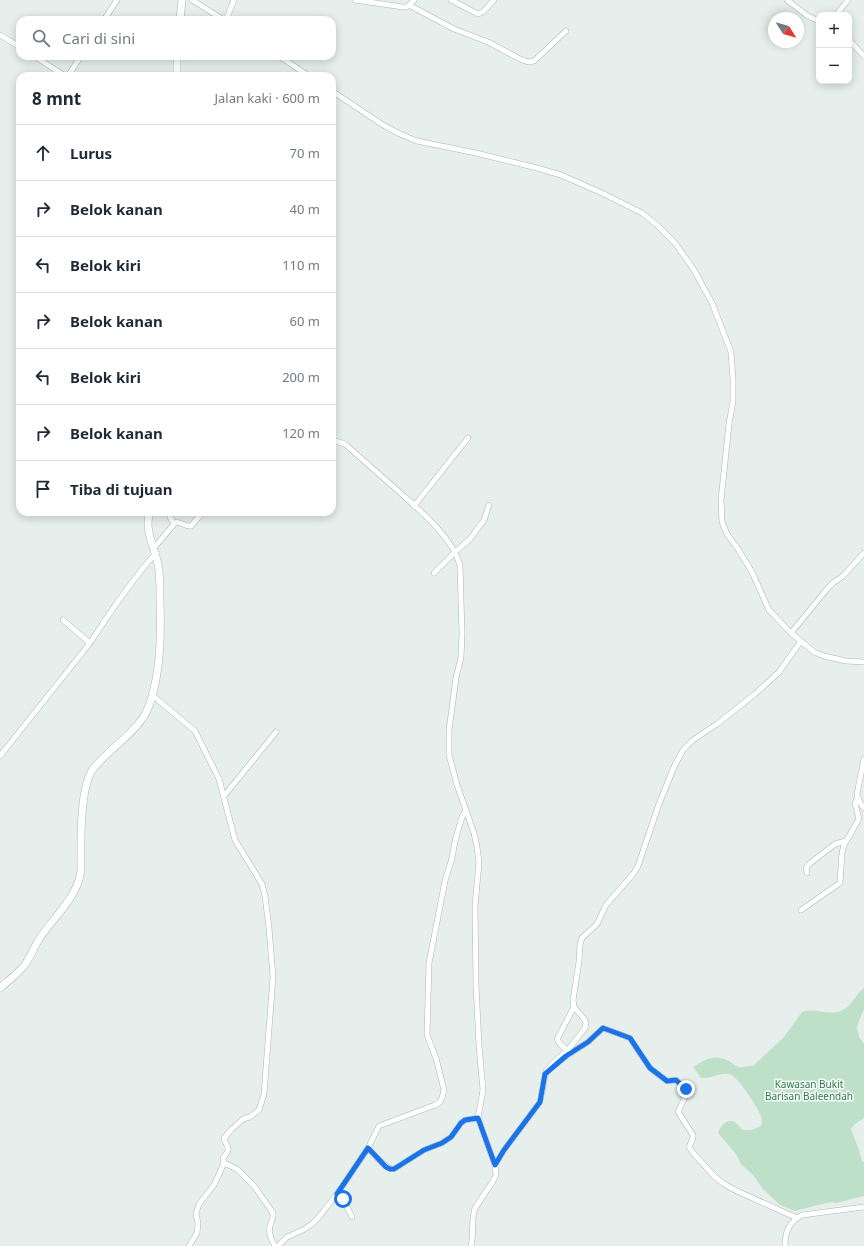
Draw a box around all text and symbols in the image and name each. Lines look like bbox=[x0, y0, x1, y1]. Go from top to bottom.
north arrow bbox=[768, 12, 804, 48]
map controls bbox=[816, 12, 852, 84]
button: + bbox=[816, 12, 852, 48]
search box bbox=[16, 16, 336, 60]
icon: search bbox=[30, 27, 52, 49]
text: Cari di sini bbox=[62, 28, 135, 48]
button: − bbox=[816, 48, 852, 84]
text: 8 mnt bbox=[32, 87, 81, 110]
text: Jalan kaki · 600 m bbox=[214, 89, 320, 107]
icon: ahead bbox=[32, 142, 54, 164]
text: Lurus bbox=[70, 143, 112, 163]
text: 70 m bbox=[290, 144, 320, 162]
icon: right bbox=[32, 198, 54, 220]
text: Belok kanan bbox=[70, 199, 163, 219]
text: 40 m bbox=[290, 200, 320, 218]
icon: left bbox=[32, 254, 54, 276]
text: Belok kiri bbox=[70, 255, 141, 275]
text: 110 m bbox=[282, 256, 320, 274]
icon: right bbox=[32, 310, 54, 332]
text: Belok kanan bbox=[70, 311, 163, 331]
text: 60 m bbox=[290, 312, 320, 330]
icon: left bbox=[32, 366, 54, 388]
text: Belok kiri bbox=[70, 367, 141, 387]
text: 200 m bbox=[282, 368, 320, 386]
icon: right bbox=[32, 422, 54, 444]
text: Belok kanan bbox=[70, 423, 163, 443]
text: 120 m bbox=[282, 424, 320, 442]
icon: arrive bbox=[32, 478, 54, 500]
text: Tiba di tujuan bbox=[70, 479, 173, 499]
park label: Kawasan Bukit Barisan Baleendah bbox=[765, 1077, 853, 1103]
route end bbox=[677, 1080, 695, 1098]
route start bbox=[334, 1190, 352, 1208]

